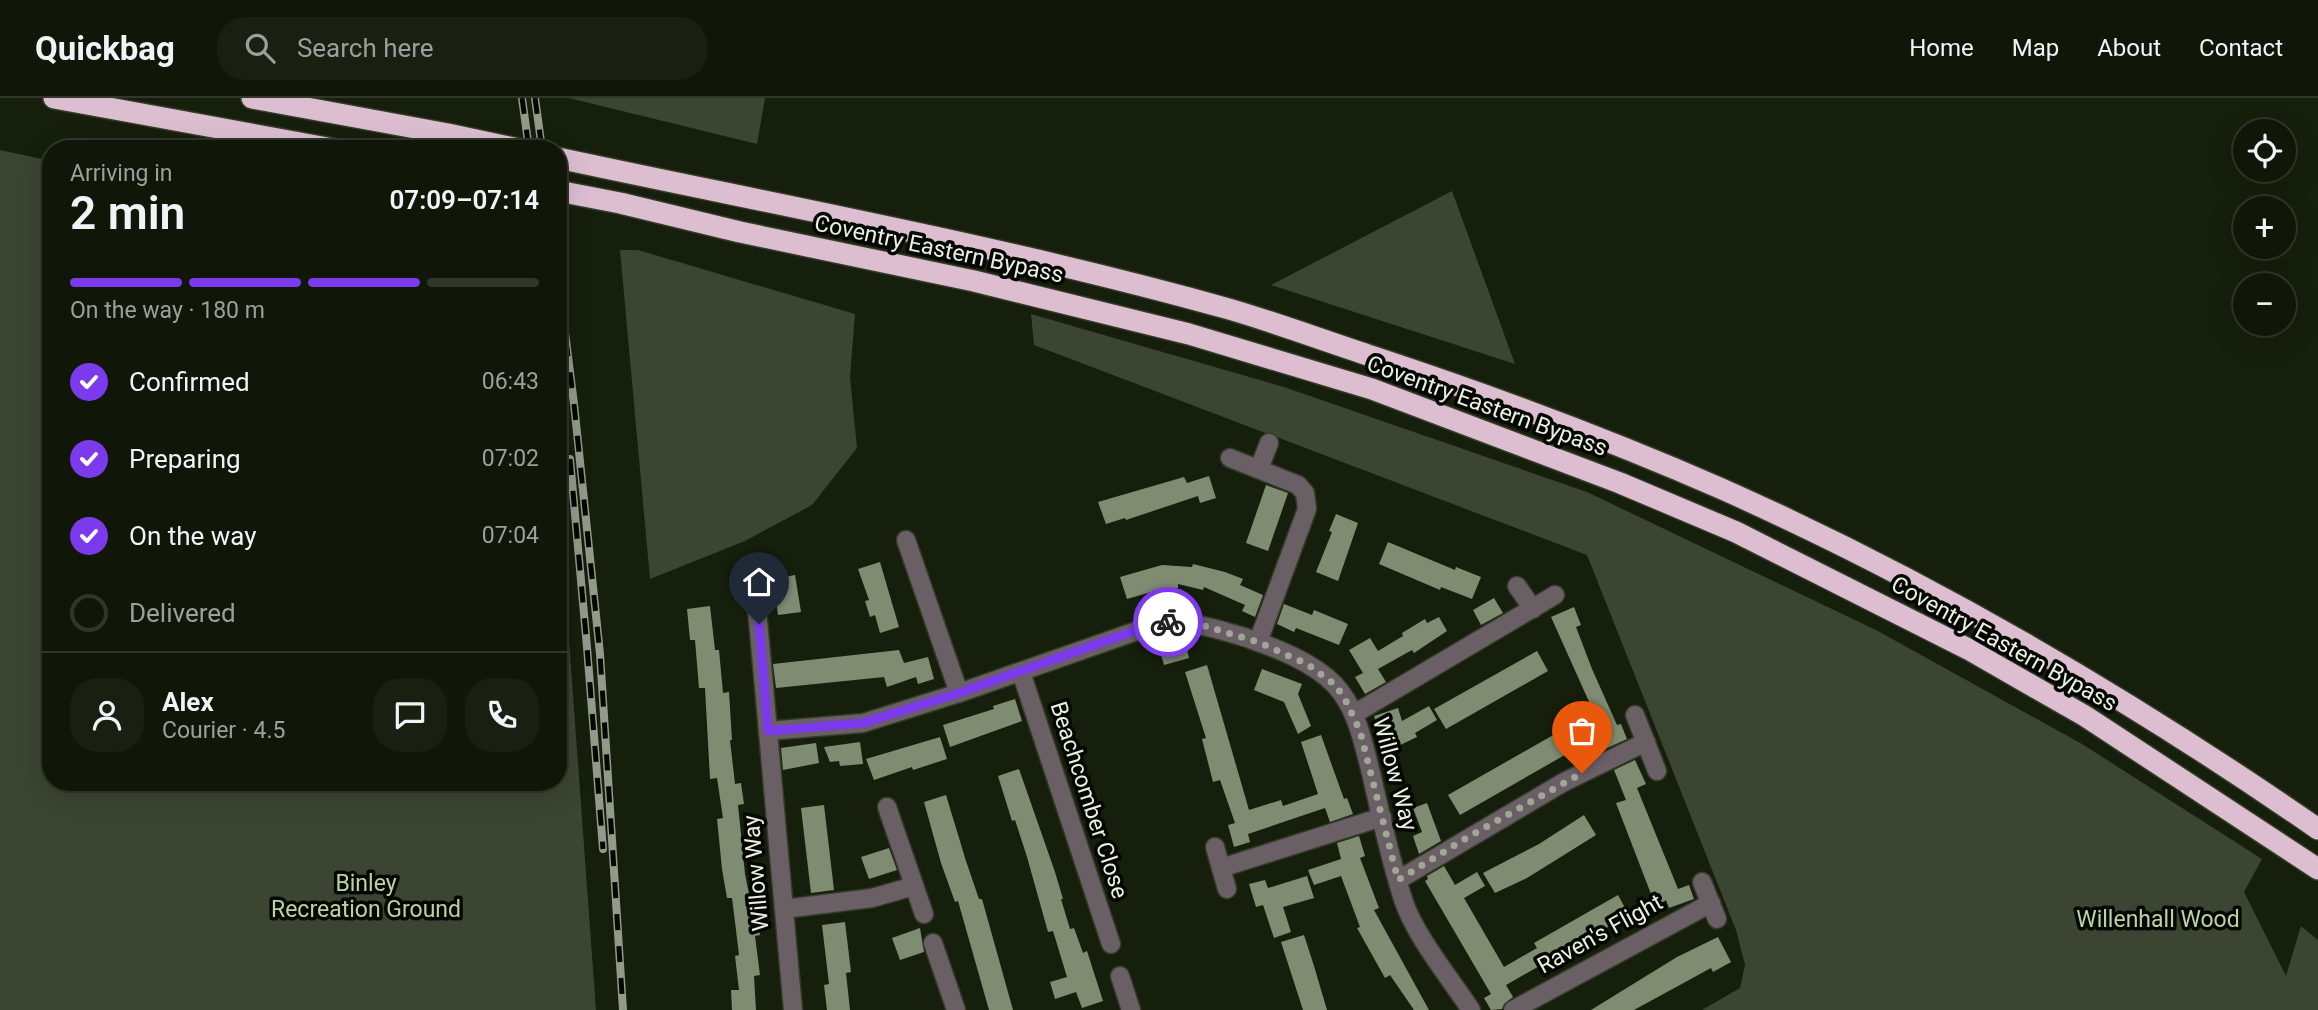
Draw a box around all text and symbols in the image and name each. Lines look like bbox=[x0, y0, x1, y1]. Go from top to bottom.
search box bbox=[217, 17, 707, 80]
text: Quickbag bbox=[35, 29, 175, 68]
icon: search bbox=[241, 29, 279, 67]
text: Search here bbox=[297, 33, 434, 63]
text: Home bbox=[1909, 34, 1974, 62]
text: Map bbox=[2012, 34, 2059, 62]
text: About bbox=[2097, 34, 2161, 62]
text: Contact bbox=[2199, 34, 2283, 62]
map controls bbox=[2233, 119, 2296, 336]
button: locate bbox=[2233, 119, 2296, 182]
text: Arriving in bbox=[70, 160, 173, 187]
text: 07:09–07:14 bbox=[389, 185, 539, 215]
text: 2 min bbox=[70, 186, 185, 240]
button: + bbox=[2233, 196, 2296, 259]
street label: Coventry Eastern Bypass bbox=[812, 209, 1066, 289]
button: − bbox=[2233, 273, 2296, 336]
text: On the way · 180 m bbox=[70, 297, 265, 324]
street label: Coventry Eastern Bypass bbox=[1363, 350, 1611, 462]
icon: check bbox=[70, 363, 108, 401]
text: Confirmed bbox=[129, 367, 250, 397]
text: 06:43 bbox=[482, 368, 539, 395]
icon: check bbox=[70, 440, 108, 478]
text: Preparing bbox=[129, 444, 241, 474]
text: 07:02 bbox=[482, 445, 539, 472]
icon: check bbox=[70, 517, 108, 555]
text: On the way bbox=[129, 521, 257, 551]
text: 07:04 bbox=[482, 522, 539, 549]
pin bbox=[729, 552, 789, 624]
icon: home bbox=[740, 563, 778, 601]
street label: Coventry Eastern Bypass bbox=[1887, 571, 2121, 717]
courier bbox=[1133, 587, 1203, 657]
text: Delivered bbox=[129, 598, 236, 628]
icon: bike bbox=[1149, 603, 1187, 641]
button: person bbox=[70, 678, 144, 752]
button: chat bbox=[373, 678, 447, 752]
button: phone bbox=[465, 678, 539, 752]
text: Alex bbox=[162, 687, 214, 717]
street label: Beachcomber Close bbox=[1044, 698, 1134, 902]
pin bbox=[1552, 701, 1612, 773]
icon: bag bbox=[1563, 712, 1601, 750]
street label: Willow Way bbox=[1367, 714, 1423, 834]
text: Courier · 4.5 bbox=[162, 717, 285, 744]
street label: Willow Way bbox=[737, 814, 775, 932]
park label: Binley Recreation Ground bbox=[271, 870, 461, 923]
street label: Raven's Flight bbox=[1533, 889, 1667, 979]
park label: Willenhall Wood bbox=[2076, 906, 2240, 933]

